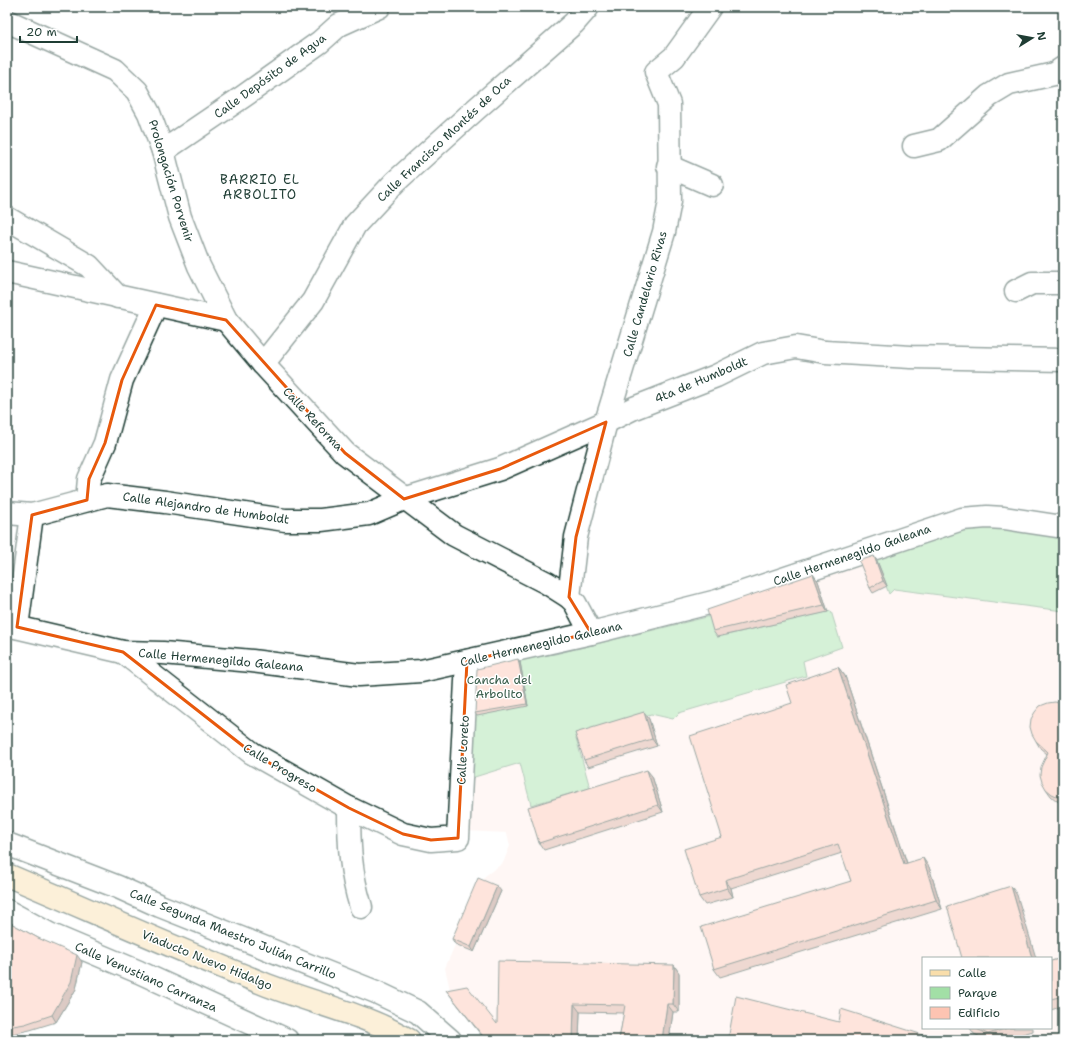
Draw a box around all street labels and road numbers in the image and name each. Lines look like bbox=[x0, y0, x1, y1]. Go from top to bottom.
street label: Calle Depósito de Agua bbox=[211, 30, 330, 122]
street label: Calle Francisco Montés de Oca bbox=[373, 72, 515, 206]
street label: Prolongación Porvenir bbox=[145, 118, 197, 245]
street label: Calle Candelario Rivas bbox=[619, 229, 671, 359]
street label: 4ta de Humboldt bbox=[652, 353, 750, 407]
street label: Calle Reforma bbox=[279, 384, 347, 455]
street label: Calle Alejandro de Humboldt bbox=[122, 488, 290, 528]
street label: Calle Hermenegildo Galeana bbox=[771, 520, 933, 590]
street label: Calle Hermenegildo Galeana bbox=[458, 617, 624, 670]
street label: Calle Hermenegildo Galeana bbox=[138, 645, 305, 675]
street label: Calle Loreto bbox=[453, 715, 473, 785]
street label: Calle Progreso bbox=[240, 740, 320, 796]
street label: Calle Segunda Maestro Julián Carrillo bbox=[127, 885, 339, 983]
street label: Viaducto Nuevo Hidalgo bbox=[139, 926, 275, 994]
street label: Calle Venustiano Carranza bbox=[72, 938, 220, 1016]

